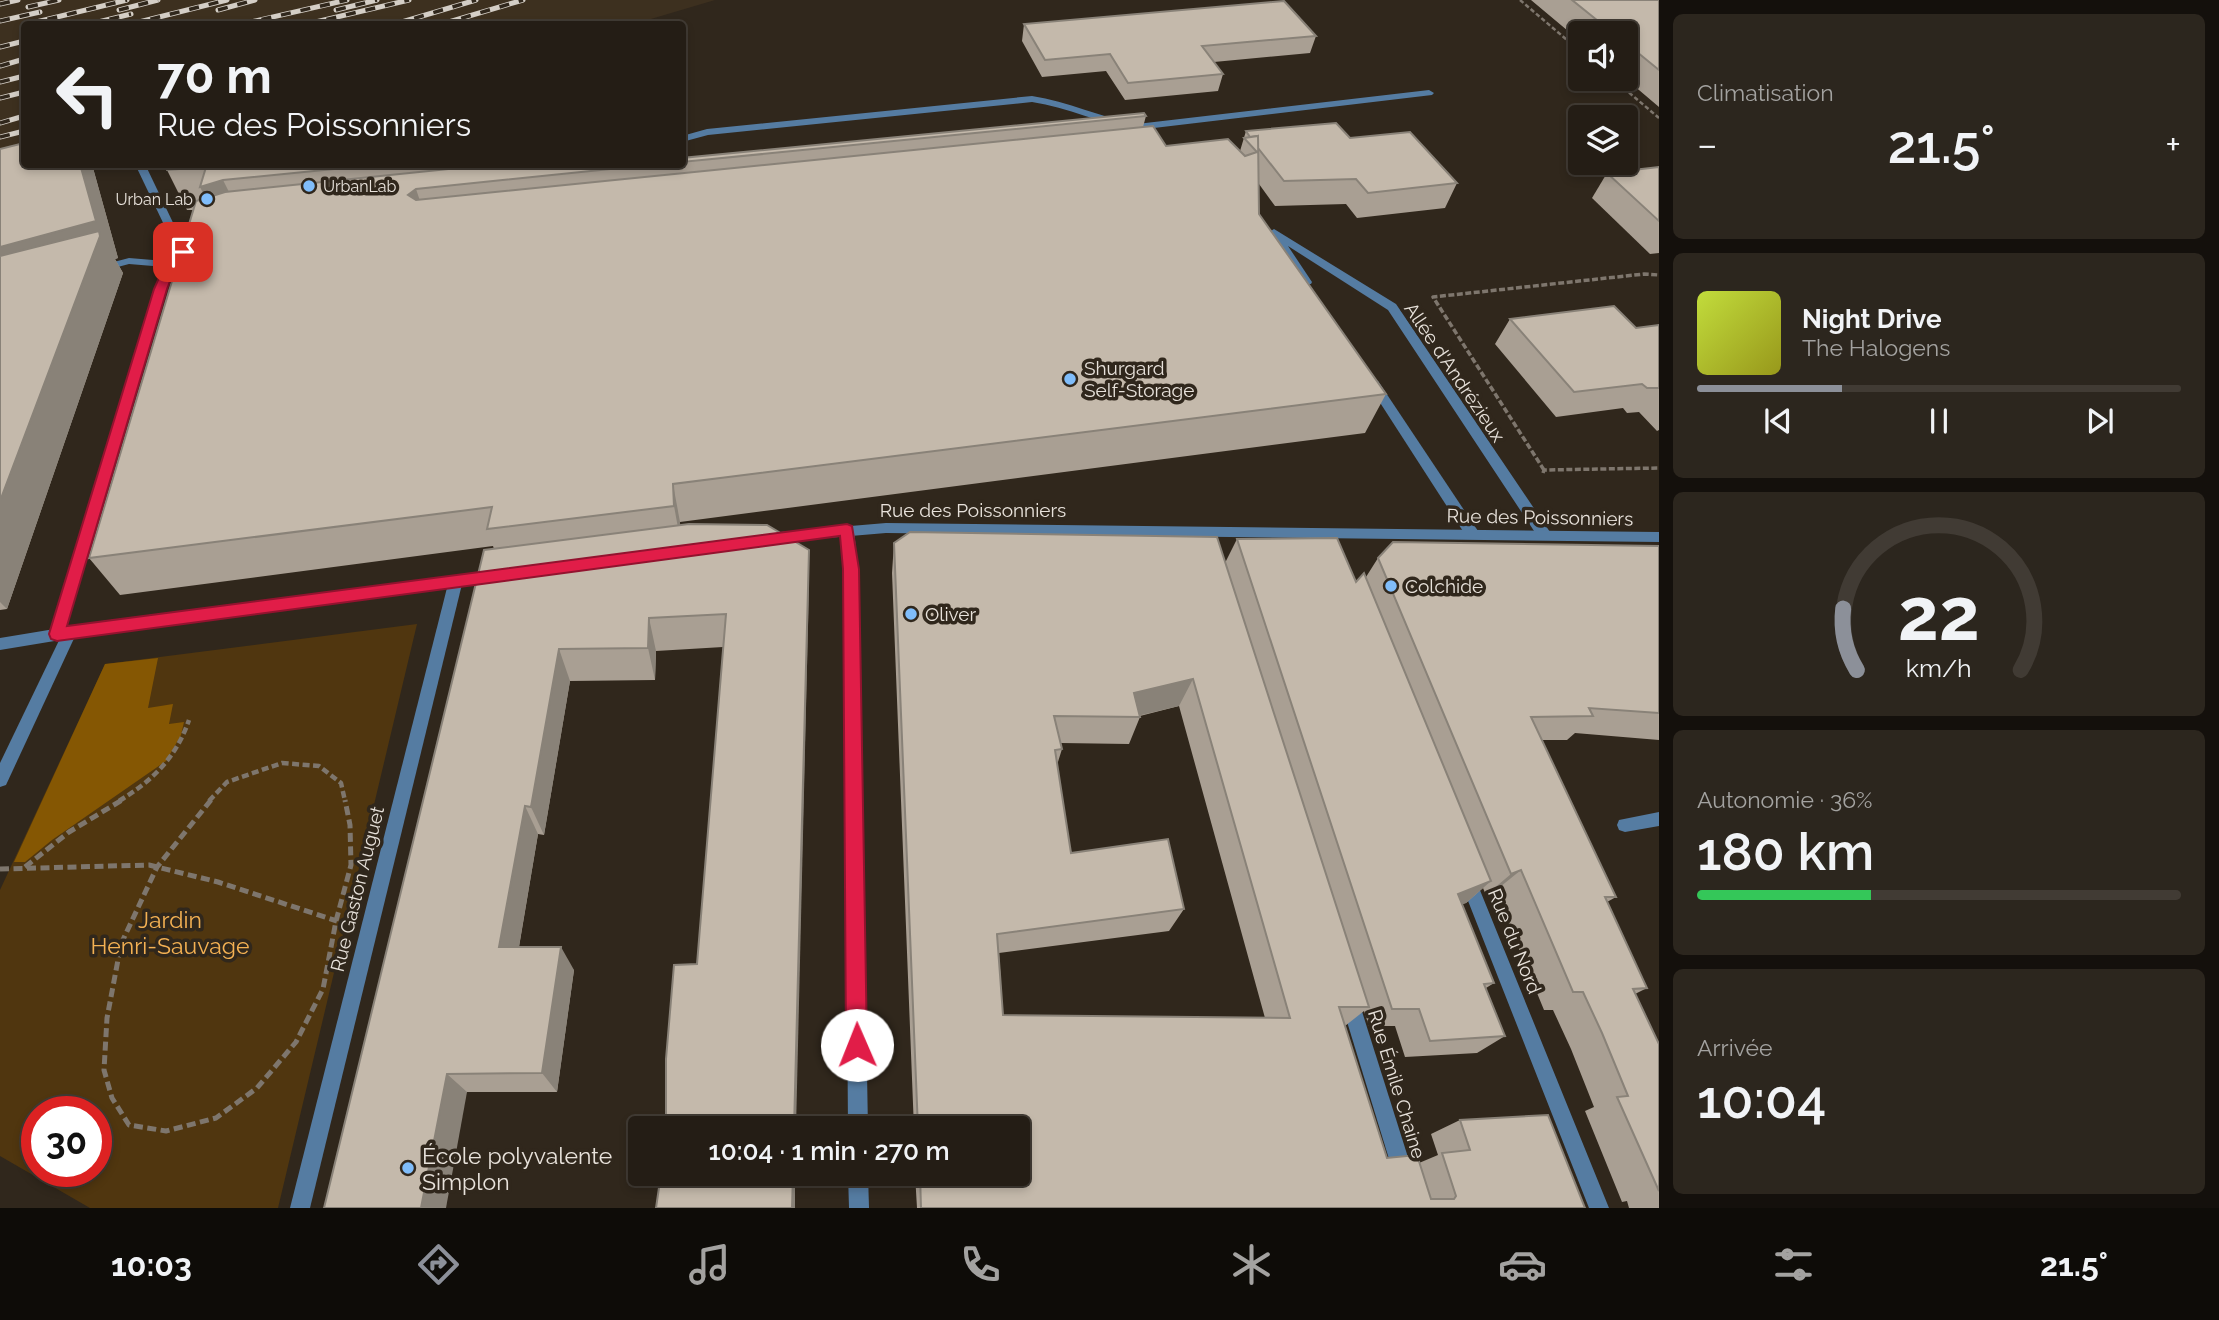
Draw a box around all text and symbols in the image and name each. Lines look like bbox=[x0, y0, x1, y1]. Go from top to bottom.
map controls bbox=[1568, 21, 1638, 175]
button: sound bbox=[1568, 21, 1638, 91]
text: 70 m bbox=[157, 47, 272, 104]
icon: left bbox=[42, 49, 133, 140]
text: Climatisation bbox=[1697, 79, 1834, 106]
button: layers bbox=[1568, 105, 1638, 175]
text: Rue des Poissonniers bbox=[157, 106, 471, 143]
text: 21.5° bbox=[1888, 114, 1995, 175]
text: − bbox=[1697, 122, 1717, 167]
text: + bbox=[2165, 122, 2181, 167]
place label: UrbanLab bbox=[323, 177, 397, 196]
marker: UrbanLab bbox=[301, 178, 317, 194]
place label: Urban Lab bbox=[115, 190, 193, 209]
marker: Urban Lab bbox=[199, 191, 215, 207]
pin bbox=[153, 222, 213, 282]
icon: arrive bbox=[164, 233, 202, 271]
street label: Allée d'Andrézieux bbox=[1400, 298, 1510, 446]
text: Night Drive bbox=[1802, 304, 1941, 334]
text: The Halogens bbox=[1802, 334, 1950, 361]
place label: Shurgard Self-Storage bbox=[1084, 357, 1194, 401]
marker: Shurgard Self-Storage bbox=[1062, 371, 1078, 387]
icon: previous bbox=[1759, 402, 1797, 440]
icon: pause bbox=[1920, 402, 1958, 440]
icon: next bbox=[2081, 402, 2119, 440]
street label: Rue des Poissonniers bbox=[880, 499, 1066, 521]
street label: Rue des Poissonniers bbox=[1447, 504, 1633, 530]
text: 22 bbox=[1898, 572, 1980, 657]
place label: Colchide bbox=[1405, 575, 1483, 597]
marker: Colchide bbox=[1383, 578, 1399, 594]
place label: Oliver bbox=[925, 603, 977, 625]
marker: Oliver bbox=[903, 606, 919, 622]
text: km/h bbox=[1906, 653, 1972, 683]
text: Autonomie · 36% bbox=[1697, 786, 1873, 813]
street label: Rue Gaston Auguet bbox=[326, 803, 388, 974]
text: 180 km bbox=[1697, 821, 1874, 882]
street label: Rue du Nord bbox=[1484, 885, 1546, 997]
park label: Jardin Henri-Sauvage bbox=[91, 906, 249, 959]
street label: Rue Émile Chaine bbox=[1364, 1007, 1430, 1161]
position arrow bbox=[820, 1008, 894, 1082]
text: Arrivée bbox=[1697, 1034, 1773, 1061]
text: 10:04 bbox=[1697, 1069, 1826, 1130]
speed limit sign: 30 bbox=[21, 1096, 112, 1187]
text: 10:04 · 1 min · 270 m bbox=[709, 1136, 950, 1166]
place label: École polyvalente Simplon bbox=[422, 1142, 612, 1195]
marker: École polyvalente Simplon bbox=[400, 1160, 416, 1176]
icon: directions bbox=[414, 1240, 463, 1289]
icon: music bbox=[685, 1240, 734, 1289]
icon: phone bbox=[956, 1240, 1005, 1289]
icon: climate bbox=[1227, 1240, 1276, 1289]
icon: car bbox=[1498, 1240, 1547, 1289]
icon: filters bbox=[1769, 1240, 1818, 1289]
text: 10:03 bbox=[111, 1246, 192, 1283]
text: 21.5° bbox=[2040, 1246, 2108, 1283]

